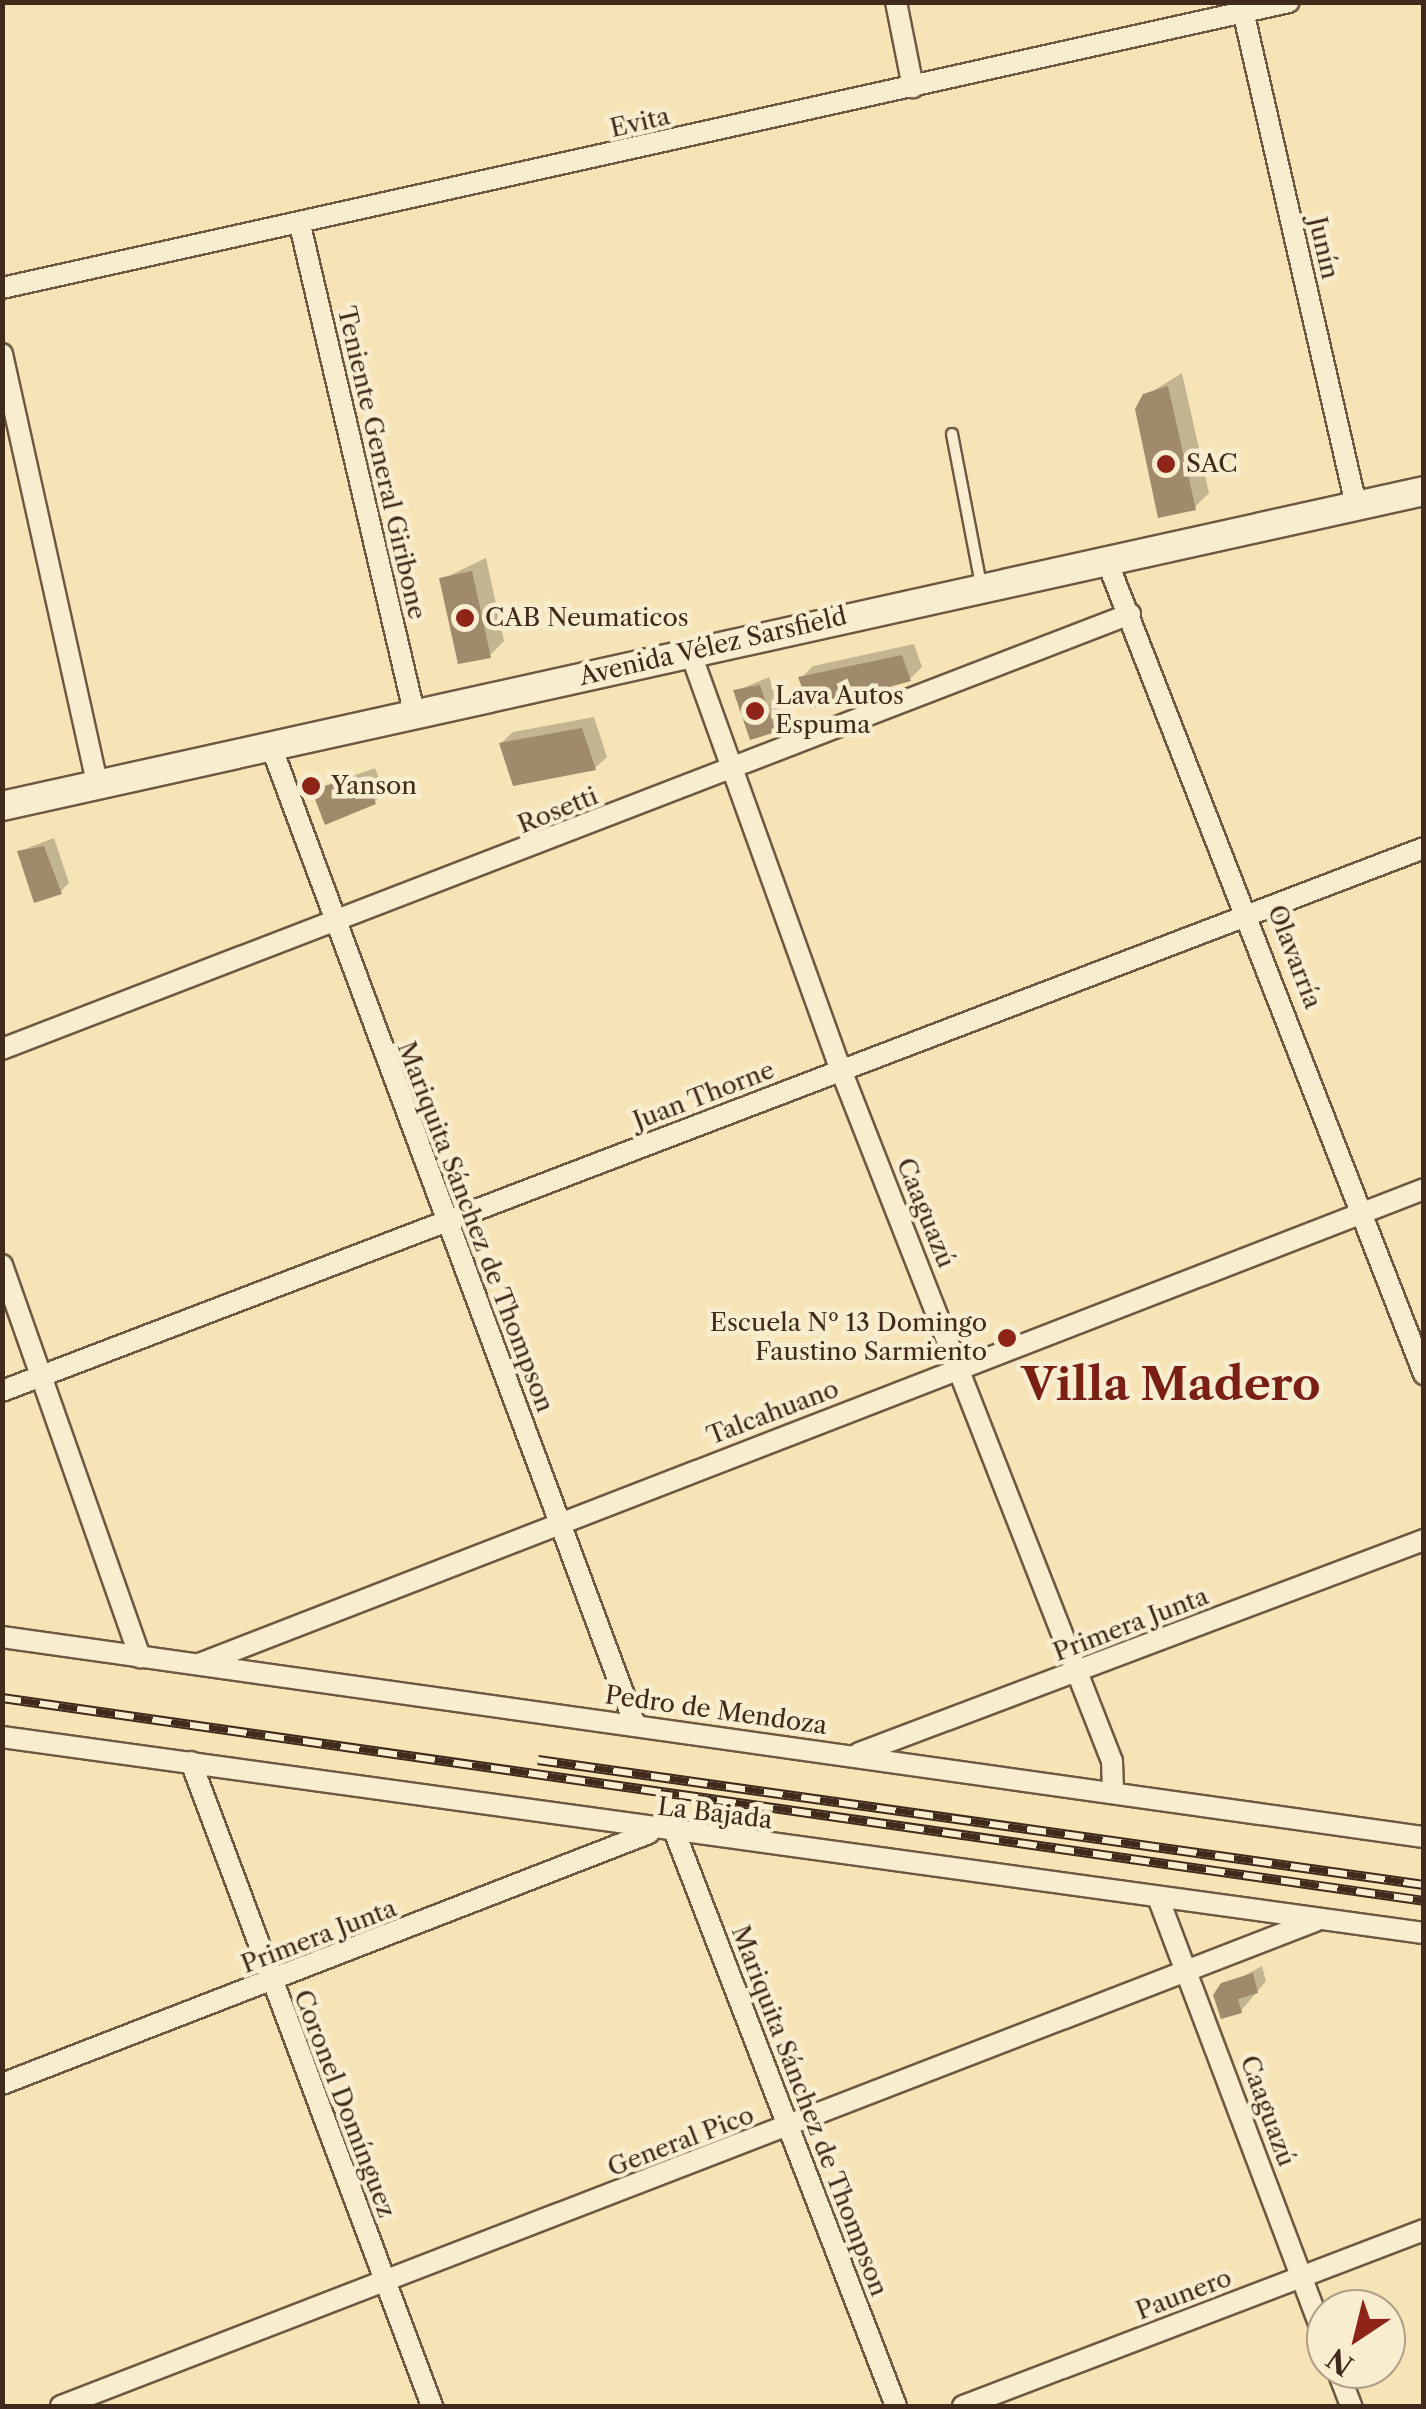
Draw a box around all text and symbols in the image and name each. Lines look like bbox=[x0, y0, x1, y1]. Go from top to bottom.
street label: Evita bbox=[607, 102, 673, 144]
street label: Junín bbox=[1301, 214, 1345, 282]
street label: Teniente General Giribone bbox=[330, 304, 432, 622]
place label: SAC bbox=[1186, 449, 1238, 479]
marker: SAC bbox=[1155, 453, 1177, 475]
street label: Avenida Vélez Sarsfield bbox=[576, 601, 850, 693]
place label: CAB Neumaticos bbox=[485, 603, 689, 633]
marker: CAB Neumaticos bbox=[454, 607, 476, 629]
place label: Lava Autos Espuma bbox=[775, 682, 905, 741]
marker: Lava Autos Espuma bbox=[744, 700, 766, 722]
place label: Yanson bbox=[331, 771, 417, 801]
marker: Yanson bbox=[300, 775, 322, 797]
street label: Rosetti bbox=[514, 781, 602, 841]
street label: Olavarría bbox=[1261, 901, 1327, 1013]
street label: Mariquita Sánchez de Thompson bbox=[390, 1037, 560, 1417]
street label: Juan Thorne bbox=[629, 1055, 779, 1137]
street label: Caaguazú bbox=[889, 1154, 961, 1272]
place label: Escuela Nº 13 Domingo Faustino Sarmiento bbox=[709, 1309, 987, 1368]
marker: Escuela Nº 13 Domingo Faustino Sarmiento bbox=[996, 1327, 1018, 1349]
district label: Villa Madero bbox=[1021, 1358, 1321, 1412]
street label: Talcahuano bbox=[703, 1374, 843, 1452]
street label: Primera Junta bbox=[1049, 1582, 1213, 1668]
street label: Pedro de Mendoza bbox=[603, 1681, 829, 1741]
street label: La Bajada bbox=[656, 1792, 774, 1836]
street label: Primera Junta bbox=[237, 1894, 401, 1980]
street label: Mariquita Sánchez de Thompson bbox=[724, 1921, 894, 2301]
street label: Coronel Domínguez bbox=[287, 1986, 401, 2222]
street label: Caaguazú bbox=[1233, 2052, 1301, 2170]
street label: General Pico bbox=[604, 2100, 758, 2184]
street label: Paunero bbox=[1132, 2263, 1236, 2327]
north arrow bbox=[1306, 2289, 1406, 2389]
text: N bbox=[1320, 2341, 1360, 2383]

